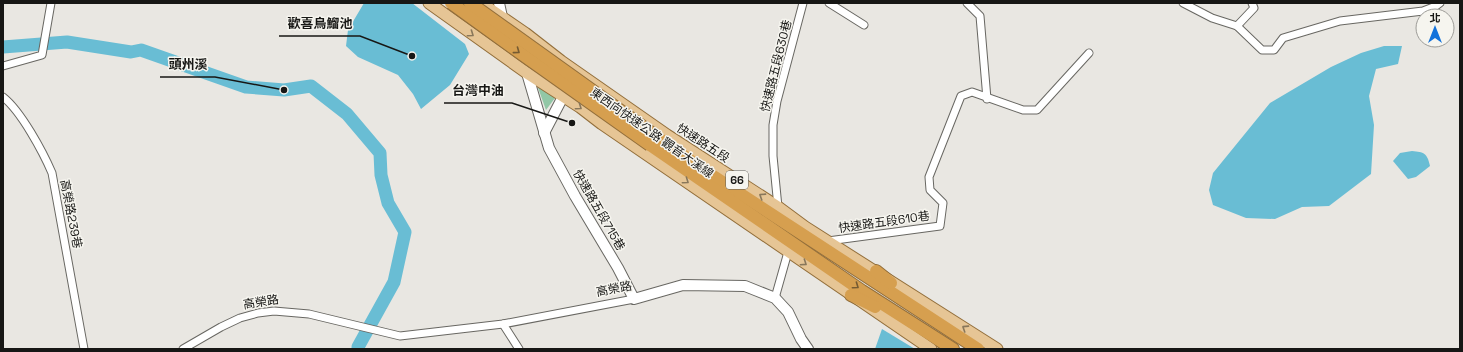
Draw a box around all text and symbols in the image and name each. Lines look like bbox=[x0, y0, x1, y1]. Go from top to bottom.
north arrow bbox=[1415, 8, 1455, 48]
callout: 歡喜烏鰡池 bbox=[279, 11, 360, 36]
text: 北 bbox=[1430, 11, 1441, 25]
text: 歡喜烏鰡池 bbox=[287, 15, 353, 32]
street label: 快速路五段630巷 bbox=[757, 18, 795, 114]
one-way arrow bbox=[467, 29, 474, 36]
one-way arrow bbox=[512, 46, 519, 53]
callout: 頭州溪 bbox=[160, 52, 215, 77]
text: 頭州溪 bbox=[168, 56, 208, 73]
callout: 台灣中油 bbox=[444, 78, 512, 103]
text: 台灣中油 bbox=[452, 82, 504, 99]
street label: 東西向快速公路 觀音大溪線 bbox=[587, 84, 717, 182]
one-way arrow bbox=[575, 102, 582, 110]
street label: 快速路五段 bbox=[673, 120, 733, 166]
street label: 快速路五段715巷 bbox=[569, 167, 629, 253]
road number: 66 bbox=[726, 171, 748, 189]
one-way arrow bbox=[681, 176, 688, 183]
street label: 高榮路239巷 bbox=[56, 178, 86, 250]
one-way arrow bbox=[759, 193, 766, 201]
street label: 快速路五段610巷 bbox=[837, 208, 931, 236]
one-way arrow bbox=[800, 258, 807, 266]
street label: 高榮路 bbox=[595, 278, 633, 300]
one-way arrow bbox=[851, 281, 858, 288]
street label: 高榮路 bbox=[242, 291, 280, 313]
one-way arrow bbox=[962, 326, 969, 333]

